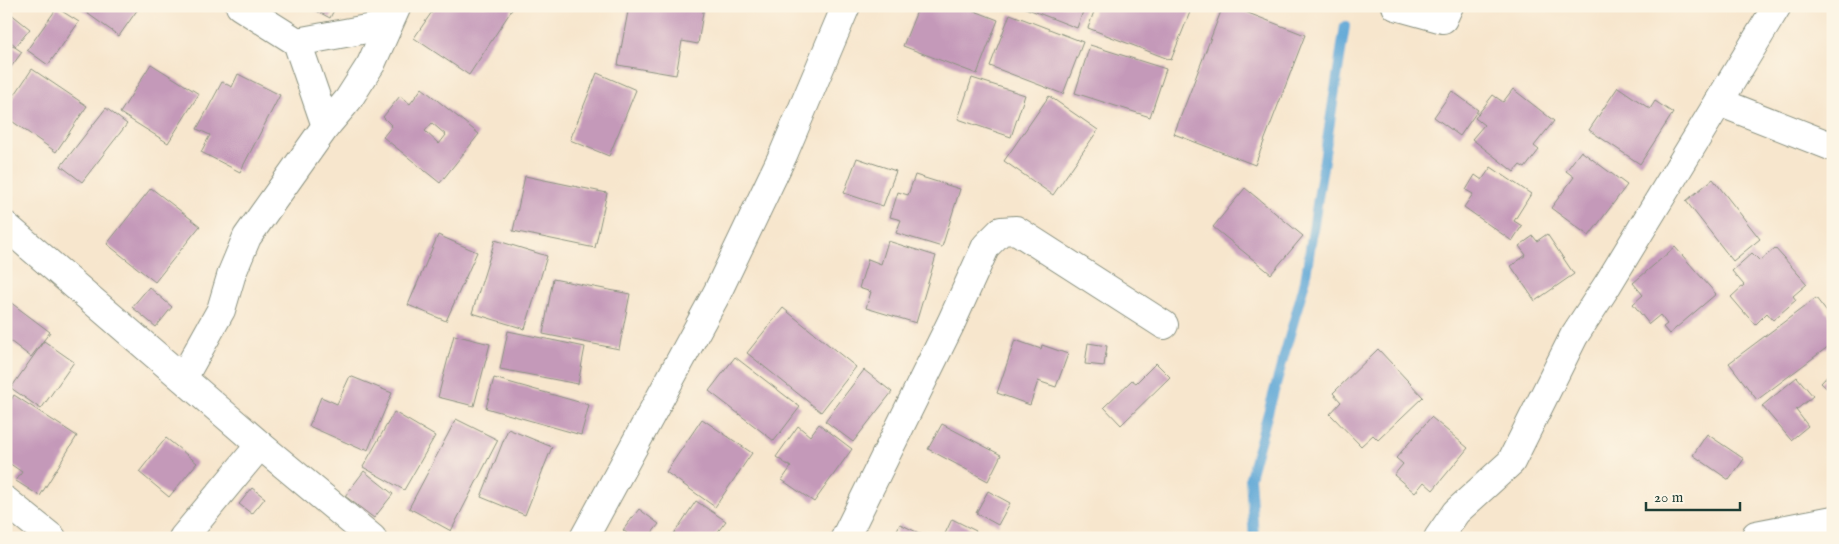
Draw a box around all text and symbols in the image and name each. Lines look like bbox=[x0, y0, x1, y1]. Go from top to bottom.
scale bar bbox=[1646, 479, 1740, 511]
text: 20 m bbox=[1654, 488, 1684, 507]

